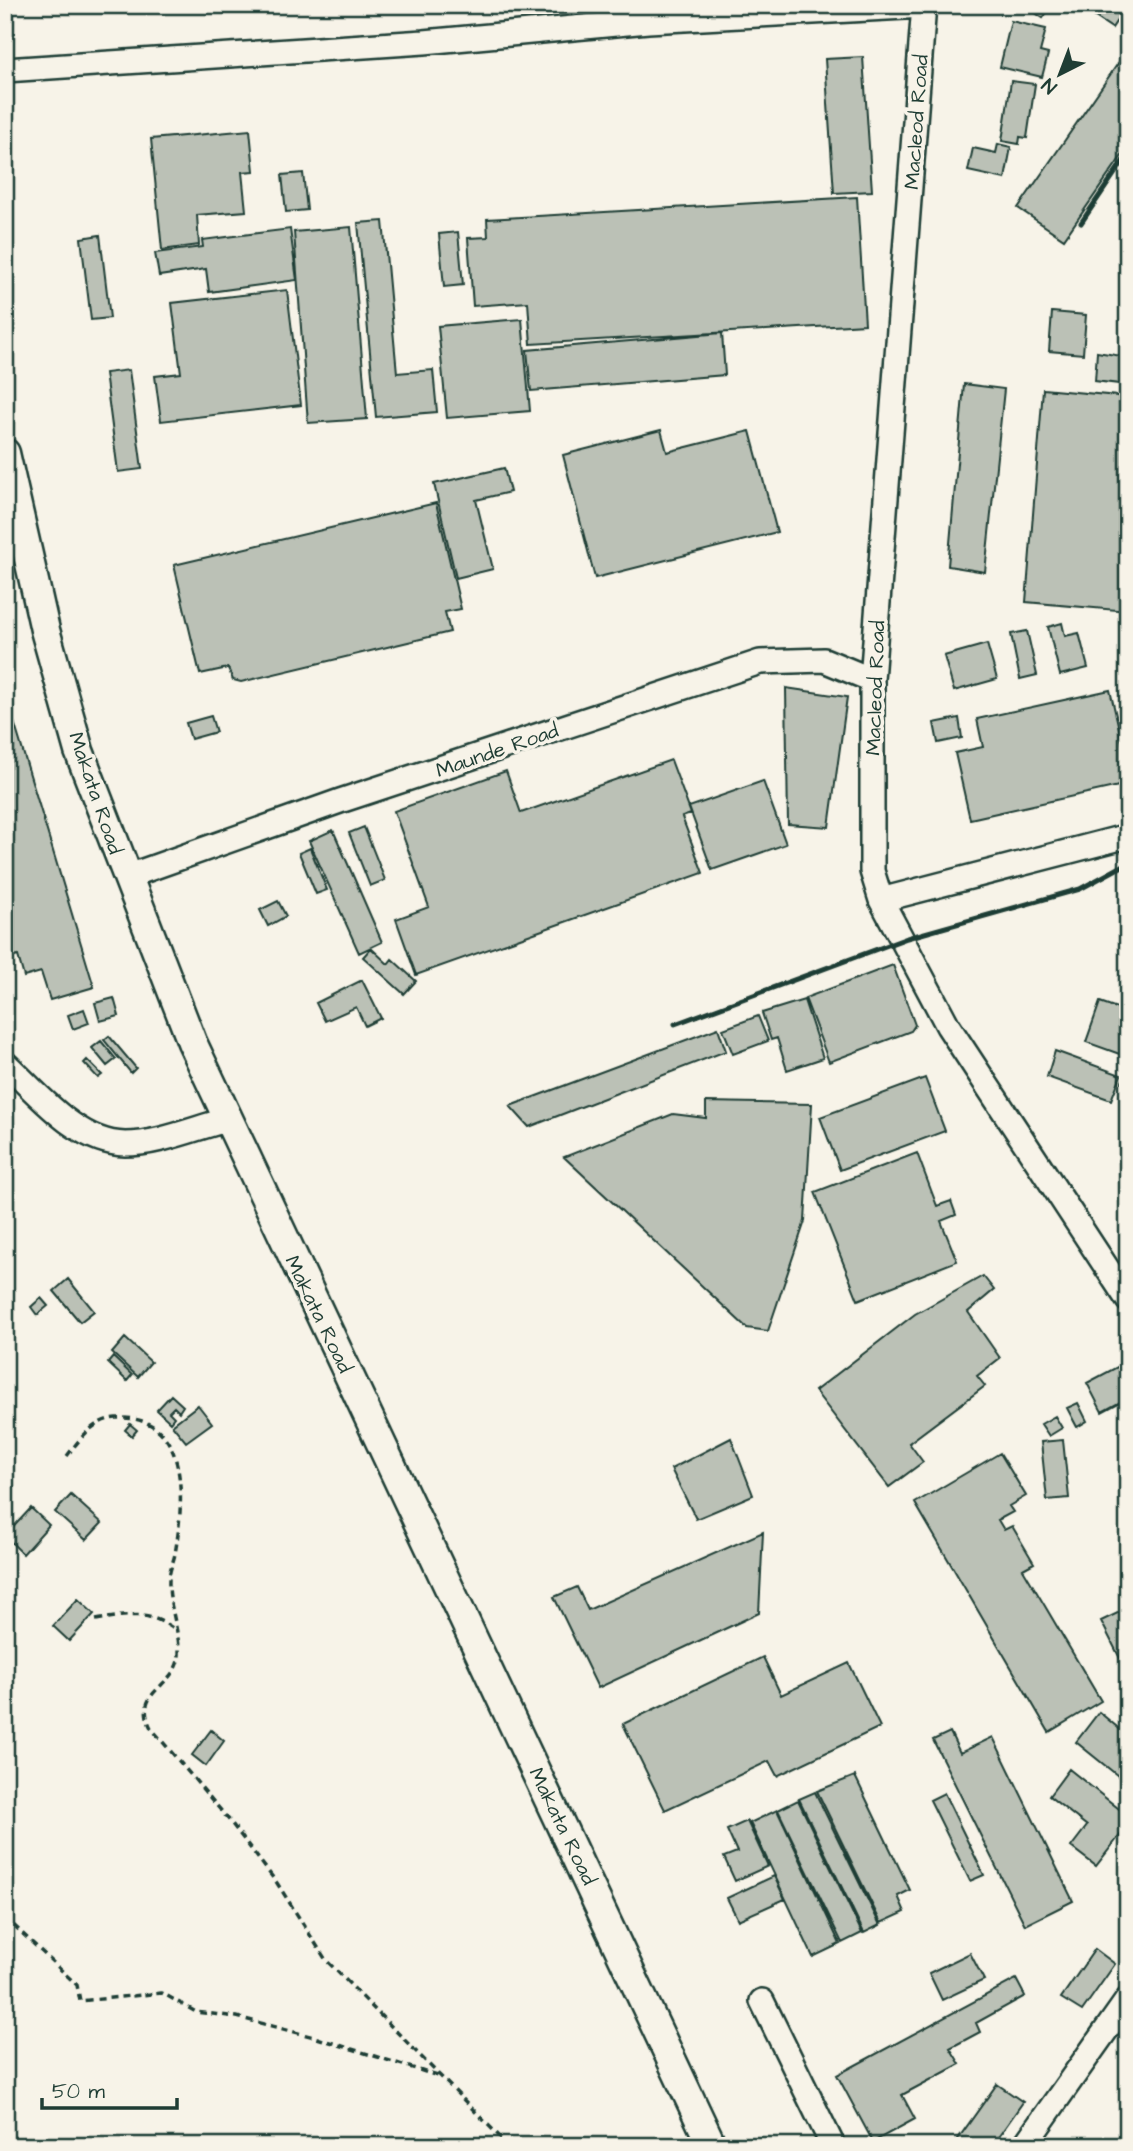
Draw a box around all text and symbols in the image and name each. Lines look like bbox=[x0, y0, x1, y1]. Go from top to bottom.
north arrow bbox=[1024, 38, 1094, 108]
street label: Macleod Road bbox=[897, 53, 936, 190]
text: N bbox=[1036, 71, 1063, 100]
street label: Macleod Road bbox=[859, 620, 892, 756]
street label: Maunde Road bbox=[432, 716, 563, 785]
street label: Makata Road bbox=[61, 728, 130, 858]
street label: Makata Road bbox=[278, 1251, 360, 1378]
street label: Makata Road bbox=[522, 1763, 604, 1890]
scale bar bbox=[42, 2067, 177, 2111]
text: 50 m bbox=[52, 2077, 106, 2106]

